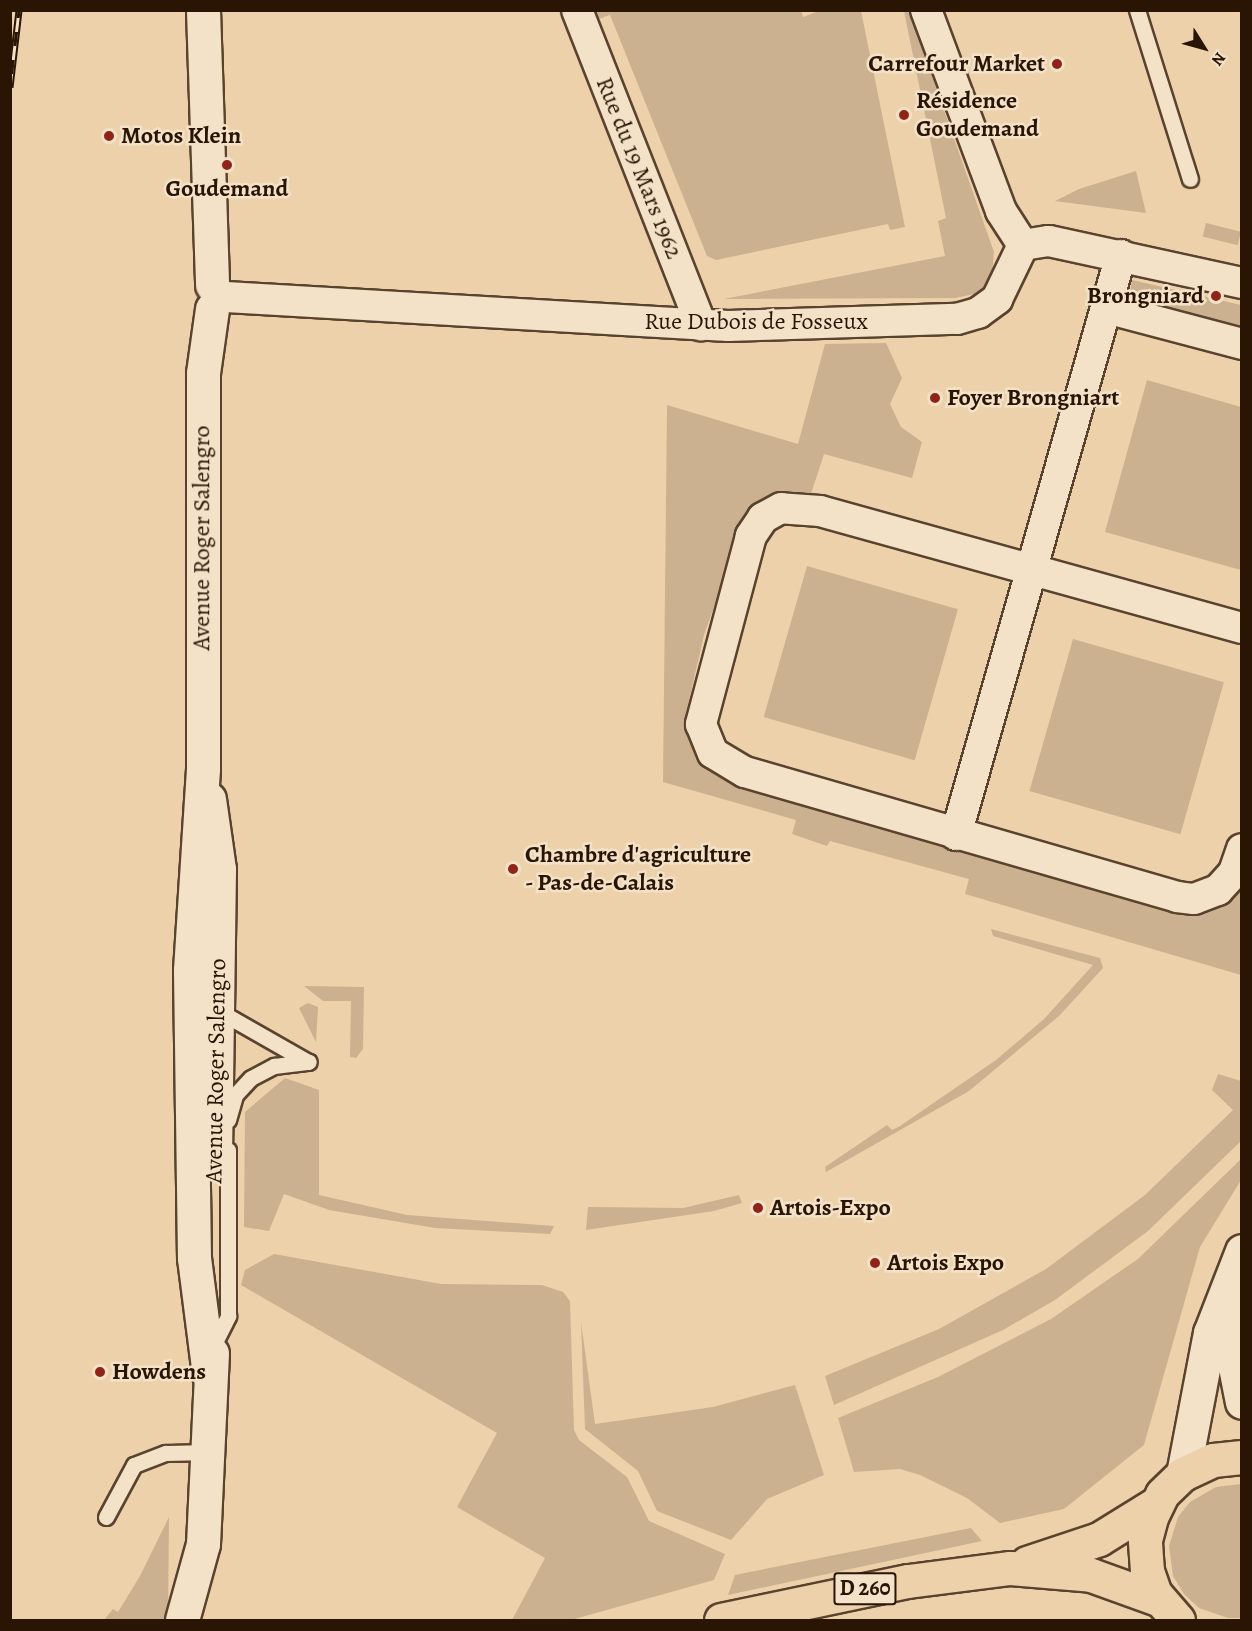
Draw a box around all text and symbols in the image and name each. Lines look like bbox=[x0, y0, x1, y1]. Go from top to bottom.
north arrow bbox=[1174, 18, 1234, 78]
text: N bbox=[1206, 48, 1231, 70]
place label: Carrefour Market bbox=[868, 50, 1045, 78]
marker: Carrefour Market bbox=[1050, 57, 1064, 71]
street label: Rue du 19 Mars 1962 bbox=[589, 73, 689, 263]
place label: Résidence Goudemand bbox=[916, 87, 1039, 143]
marker: Résidence Goudemand bbox=[897, 108, 911, 122]
place label: Motos Klein bbox=[121, 122, 241, 150]
marker: Motos Klein bbox=[102, 129, 116, 143]
marker: Goudemand bbox=[220, 158, 234, 172]
place label: Goudemand bbox=[166, 175, 288, 203]
place label: Brongniard bbox=[1087, 282, 1204, 310]
marker: Brongniard bbox=[1209, 289, 1223, 303]
street label: Rue Dubois de Fosseux bbox=[644, 308, 868, 336]
place label: Foyer Brongniart bbox=[947, 384, 1119, 412]
marker: Foyer Brongniart bbox=[928, 391, 942, 405]
street label: Avenue Roger Salengro bbox=[188, 426, 216, 650]
place label: Chambre d'agriculture - Pas-de-Calais bbox=[525, 841, 751, 897]
marker: Chambre d'agriculture - Pas-de-Calais bbox=[506, 862, 520, 876]
street label: Avenue Roger Salengro bbox=[200, 958, 232, 1184]
place label: Artois-Expo bbox=[770, 1194, 891, 1222]
marker: Artois-Expo bbox=[751, 1201, 765, 1215]
place label: Artois Expo bbox=[887, 1249, 1004, 1277]
marker: Artois Expo bbox=[868, 1256, 882, 1270]
place label: Howdens bbox=[112, 1358, 206, 1386]
marker: Howdens bbox=[93, 1365, 107, 1379]
road number: D 260 bbox=[832, 1570, 898, 1608]

